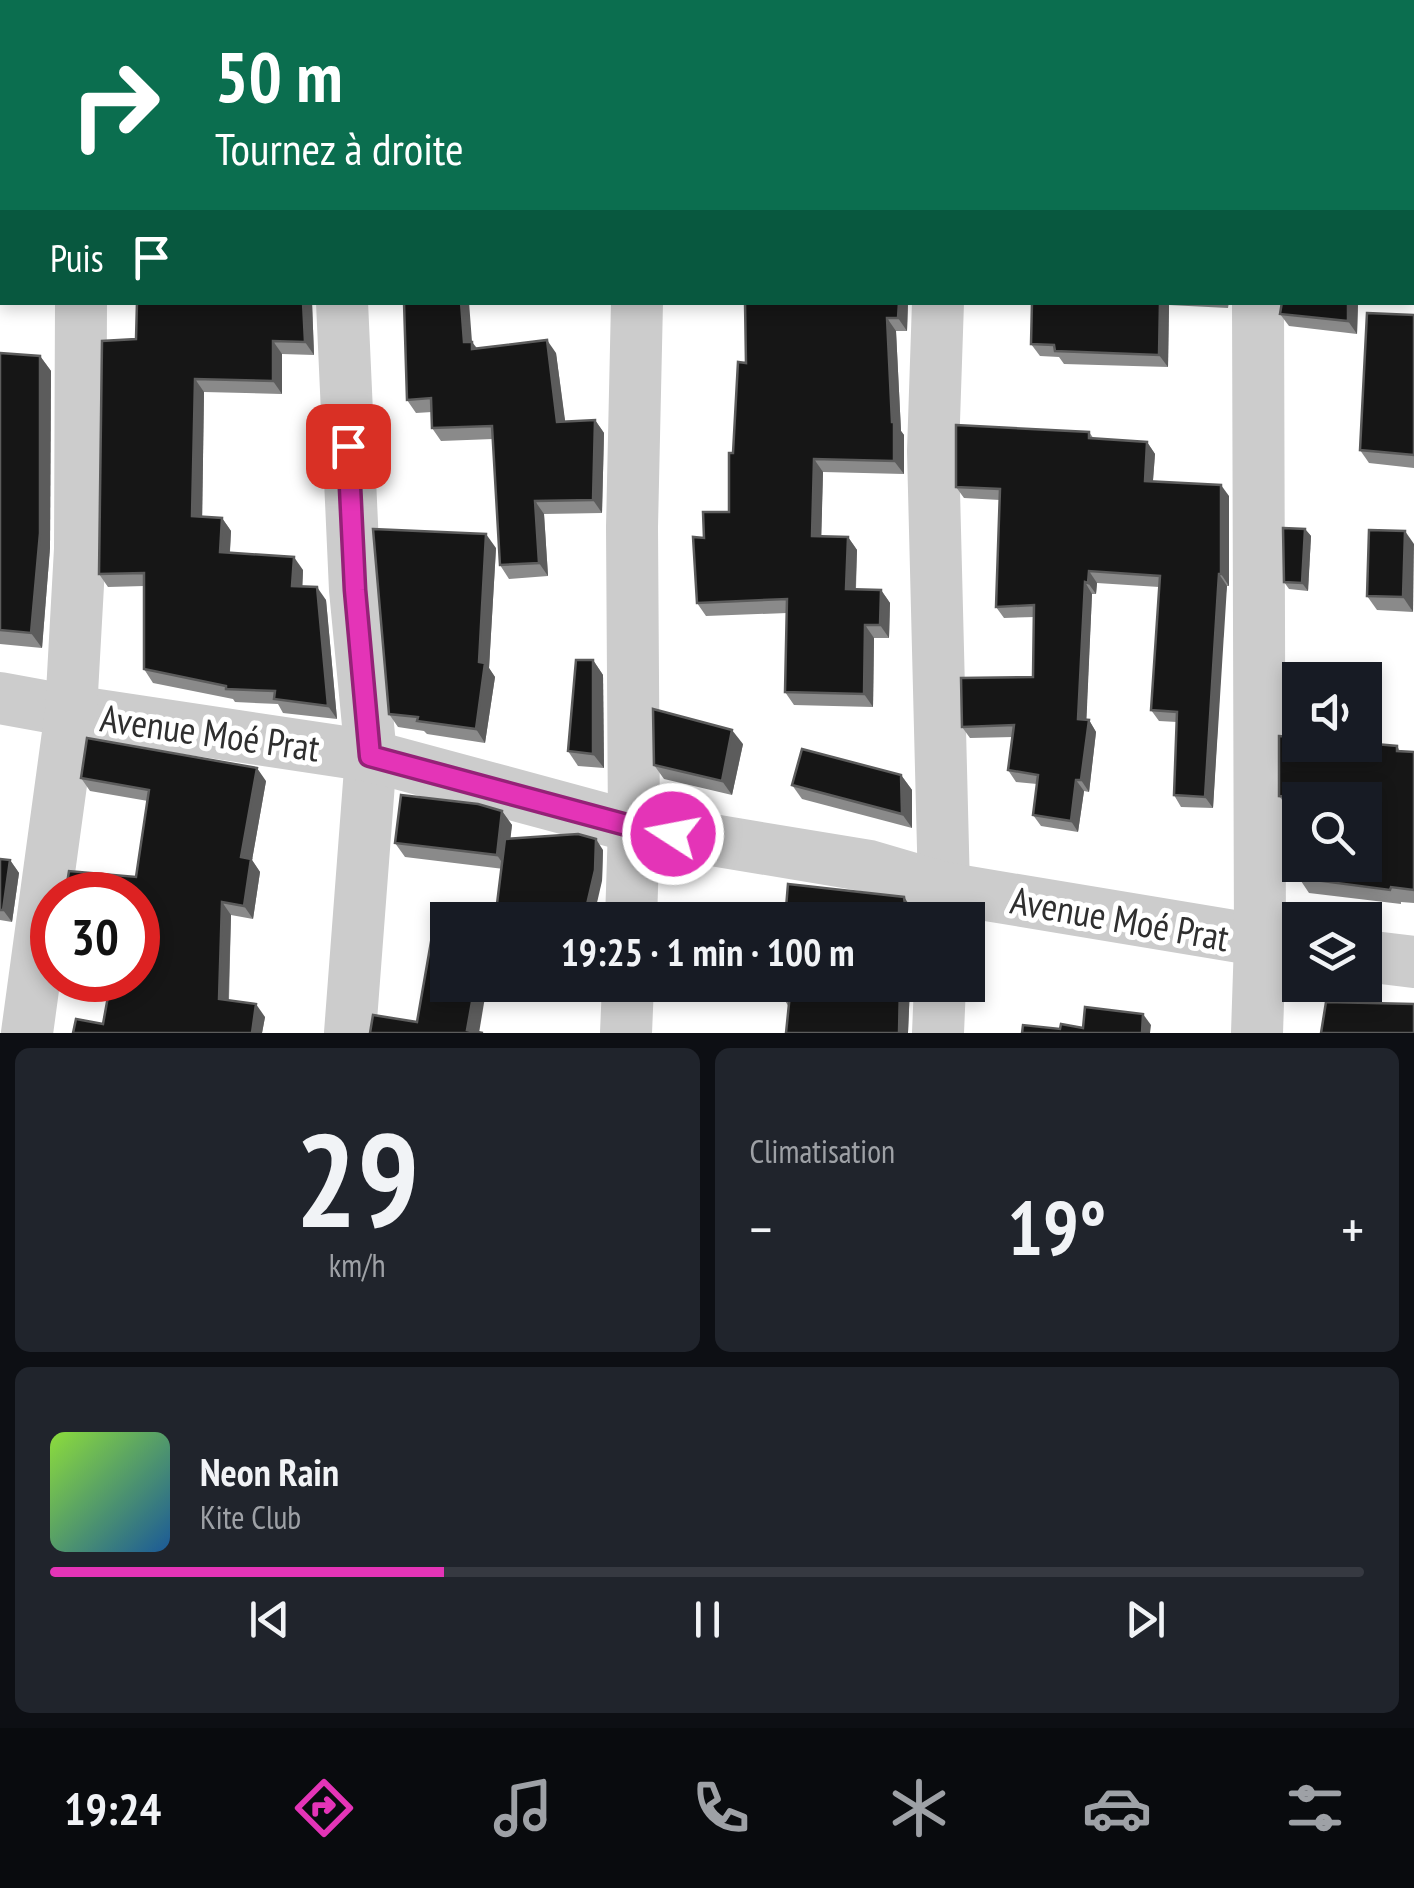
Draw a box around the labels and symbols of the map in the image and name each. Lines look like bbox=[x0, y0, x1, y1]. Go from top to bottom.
pin bbox=[306, 404, 391, 489]
street label: Avenue Moé Prat bbox=[97, 692, 323, 772]
position arrow bbox=[621, 782, 725, 886]
speed limit sign: 30 bbox=[30, 872, 160, 1002]
street label: Avenue Moé Prat bbox=[1007, 875, 1233, 961]

